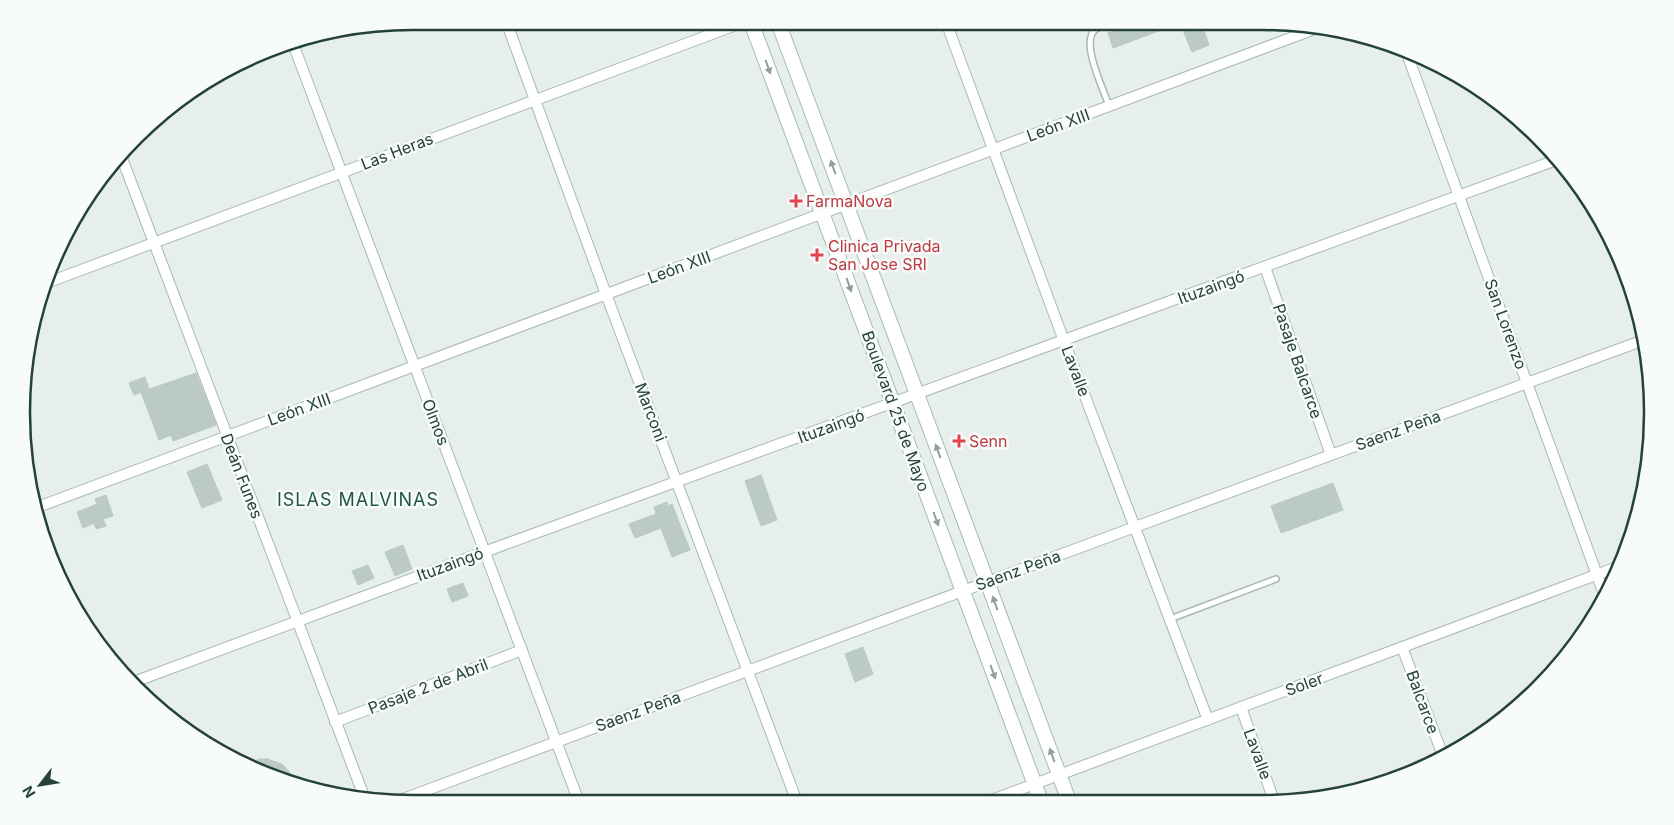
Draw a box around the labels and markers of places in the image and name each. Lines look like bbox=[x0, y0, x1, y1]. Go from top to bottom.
place label: FarmaNova bbox=[806, 191, 893, 211]
marker: FarmaNova bbox=[790, 195, 802, 207]
place label: Clinica Privada San Jose SRl bbox=[828, 236, 941, 274]
marker: Clinica Privada San Jose SRl bbox=[810, 248, 824, 262]
place label: Senn bbox=[969, 431, 1008, 451]
marker: Senn bbox=[953, 435, 965, 447]

